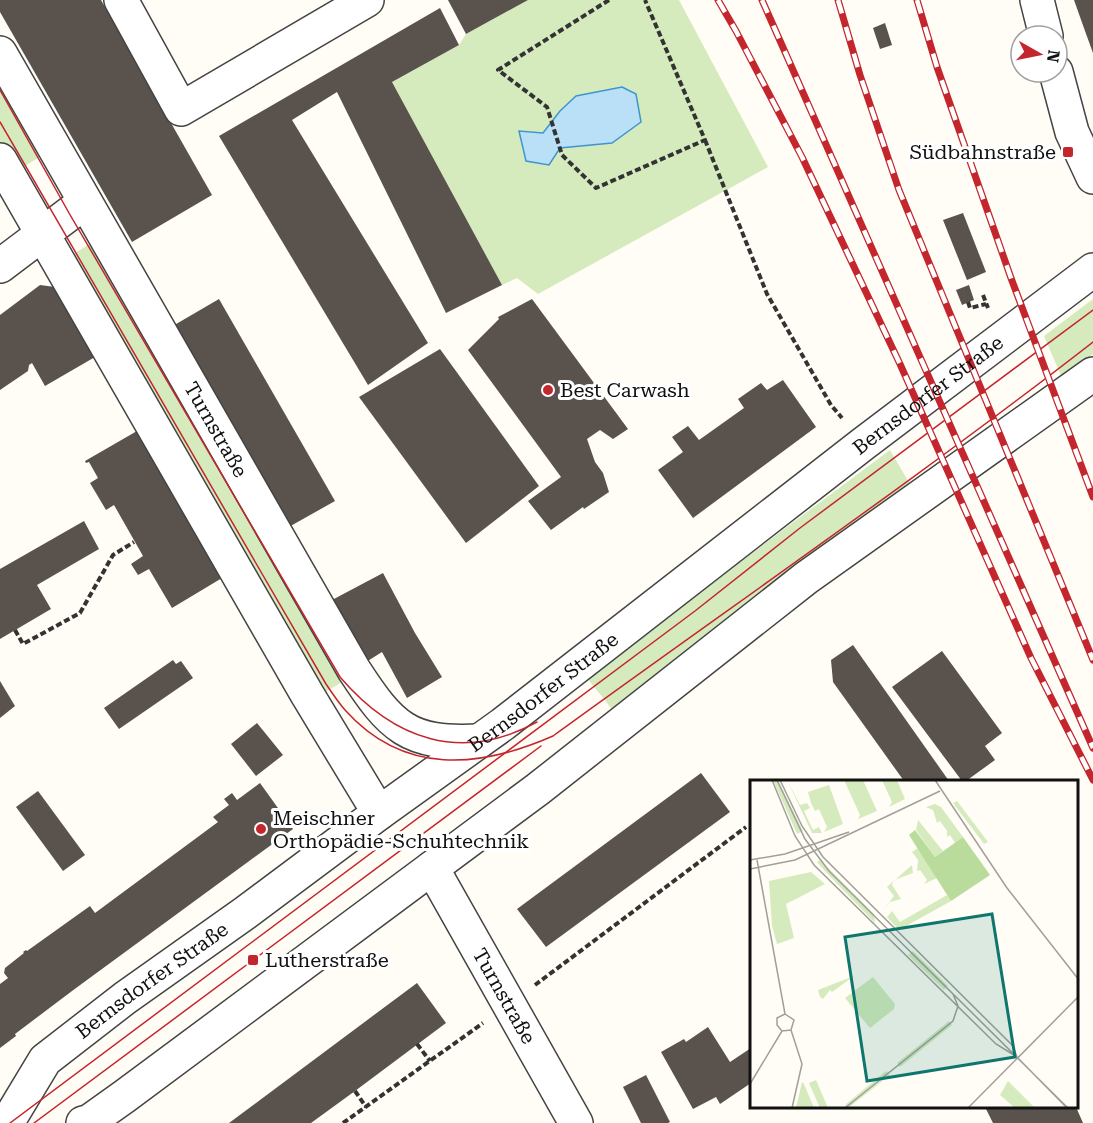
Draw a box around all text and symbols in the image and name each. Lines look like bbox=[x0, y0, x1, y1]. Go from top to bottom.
north arrow bbox=[1009, 24, 1069, 84]
text: N bbox=[1043, 49, 1064, 64]
place label: Südbahnstraße bbox=[910, 140, 1056, 164]
marker: Südbahnstraße bbox=[1061, 145, 1075, 159]
street label: Bernsdorfer Straße bbox=[848, 330, 1008, 460]
street label: Turnstraße bbox=[179, 377, 253, 481]
place label: Best Carwash bbox=[560, 378, 690, 402]
marker: Best Carwash bbox=[541, 383, 555, 397]
street label: Bernsdorfer Straße bbox=[464, 627, 623, 757]
inset map bbox=[750, 780, 1078, 1108]
place label: Meischner Orthopädie-Schuhtechnik bbox=[273, 806, 529, 853]
marker: Meischner Orthopädie-Schuhtechnik bbox=[254, 822, 268, 836]
street label: Bernsdorfer Straße bbox=[71, 917, 233, 1044]
street label: Turnstraße bbox=[468, 944, 541, 1048]
place label: Lutherstraße bbox=[265, 948, 389, 972]
marker: Lutherstraße bbox=[246, 953, 260, 967]

